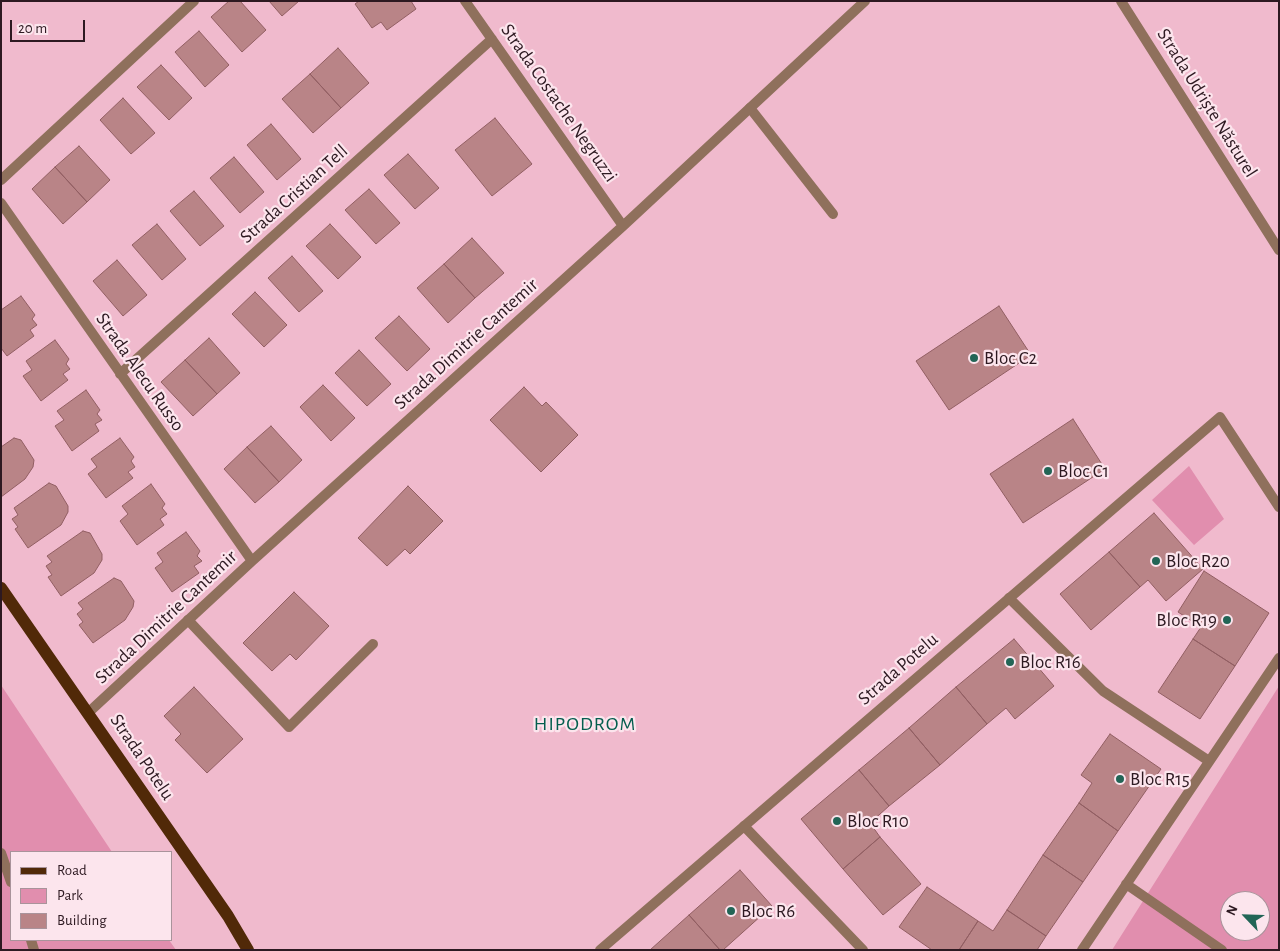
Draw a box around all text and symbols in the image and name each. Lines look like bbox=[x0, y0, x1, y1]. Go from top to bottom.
scale bar bbox=[12, 10, 88, 42]
street label: Strada Costache Negruzzi bbox=[496, 20, 622, 186]
text: 20 m bbox=[18, 21, 47, 36]
street label: Strada Udriște Năsturel bbox=[1152, 24, 1262, 182]
street label: Strada Cristian Tell bbox=[235, 140, 353, 248]
street label: Strada Dimitrie Cantemir bbox=[389, 273, 543, 415]
street label: Strada Alecu Russo bbox=[91, 308, 189, 436]
place label: Bloc C2 bbox=[984, 347, 1037, 369]
marker: Bloc C2 bbox=[968, 352, 980, 364]
place label: Bloc C1 bbox=[1058, 460, 1109, 482]
marker: Bloc C1 bbox=[1042, 465, 1054, 477]
street label: Strada Dimitrie Cantemir bbox=[90, 545, 242, 689]
place label: Bloc R20 bbox=[1166, 550, 1230, 572]
marker: Bloc R20 bbox=[1150, 555, 1162, 567]
place label: Bloc R19 bbox=[1156, 609, 1217, 631]
marker: Bloc R19 bbox=[1221, 614, 1233, 626]
street label: Strada Potelu bbox=[853, 628, 943, 710]
place label: Bloc R16 bbox=[1020, 651, 1081, 673]
marker: Bloc R16 bbox=[1004, 656, 1016, 668]
street label: Strada Potelu bbox=[105, 710, 179, 804]
district label: HIPODROM bbox=[533, 712, 637, 736]
place label: Bloc R15 bbox=[1130, 768, 1190, 790]
marker: Bloc R15 bbox=[1114, 773, 1126, 785]
place label: Bloc R10 bbox=[847, 810, 909, 832]
marker: Bloc R10 bbox=[831, 815, 843, 827]
legend bbox=[10, 851, 172, 941]
text: Road bbox=[57, 863, 87, 878]
text: Park bbox=[57, 888, 83, 903]
north arrow bbox=[1220, 891, 1270, 941]
place label: Bloc R6 bbox=[741, 900, 795, 922]
text: N bbox=[1224, 903, 1241, 918]
marker: Bloc R6 bbox=[725, 905, 737, 917]
text: Building bbox=[57, 913, 107, 928]

